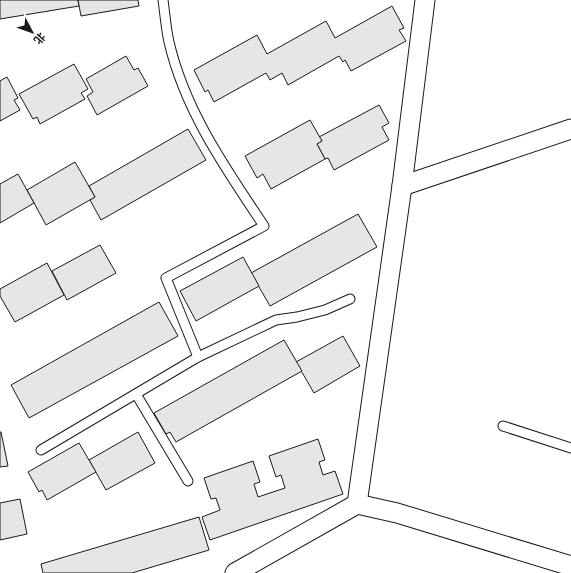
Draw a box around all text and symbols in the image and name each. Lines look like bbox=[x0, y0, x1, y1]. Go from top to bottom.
north arrow bbox=[12, 12, 52, 52]
text: 北 bbox=[31, 30, 48, 47]

